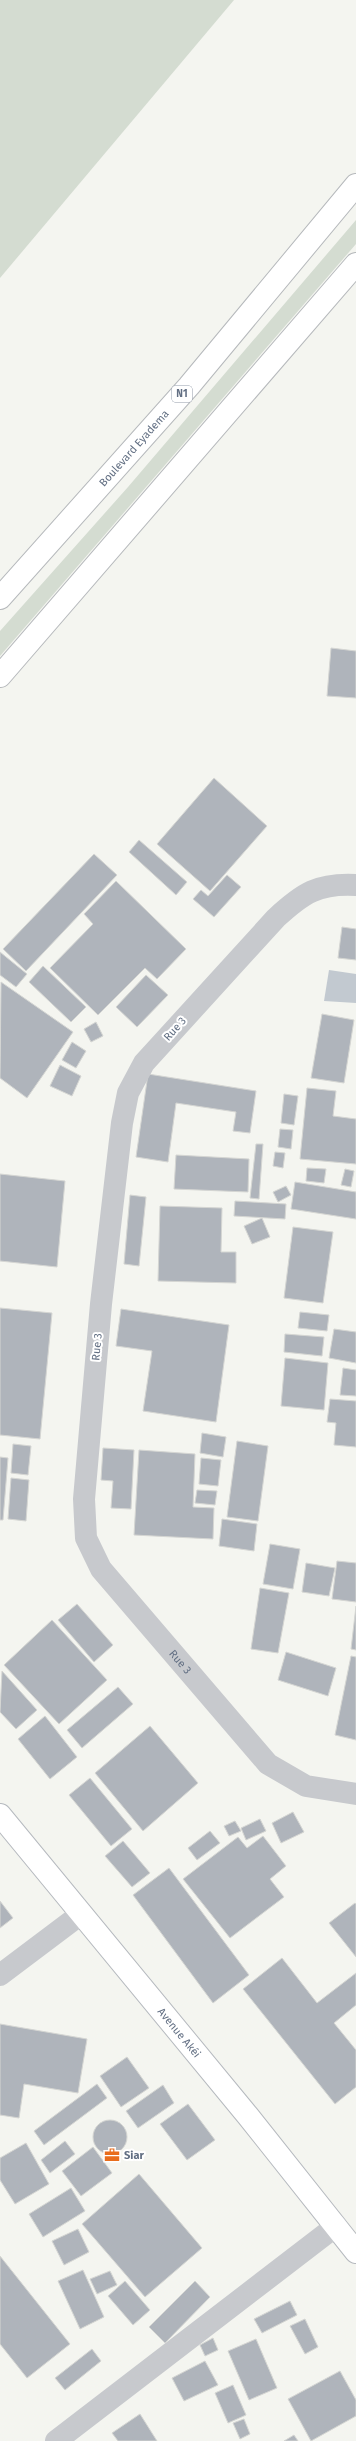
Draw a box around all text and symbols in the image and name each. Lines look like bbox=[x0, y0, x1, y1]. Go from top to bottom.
road number: N1 bbox=[172, 386, 192, 402]
street label: Boulevard Eyadema bbox=[96, 407, 171, 489]
street label: Rue 3 bbox=[161, 1014, 189, 1044]
street label: Rue 3 bbox=[89, 1333, 105, 1361]
street label: Rue 3 bbox=[166, 1647, 194, 1676]
street label: Avenue Akéi bbox=[155, 2005, 204, 2060]
office icon: Siar bbox=[103, 2146, 121, 2164]
place label: Siar bbox=[124, 2149, 144, 2162]

